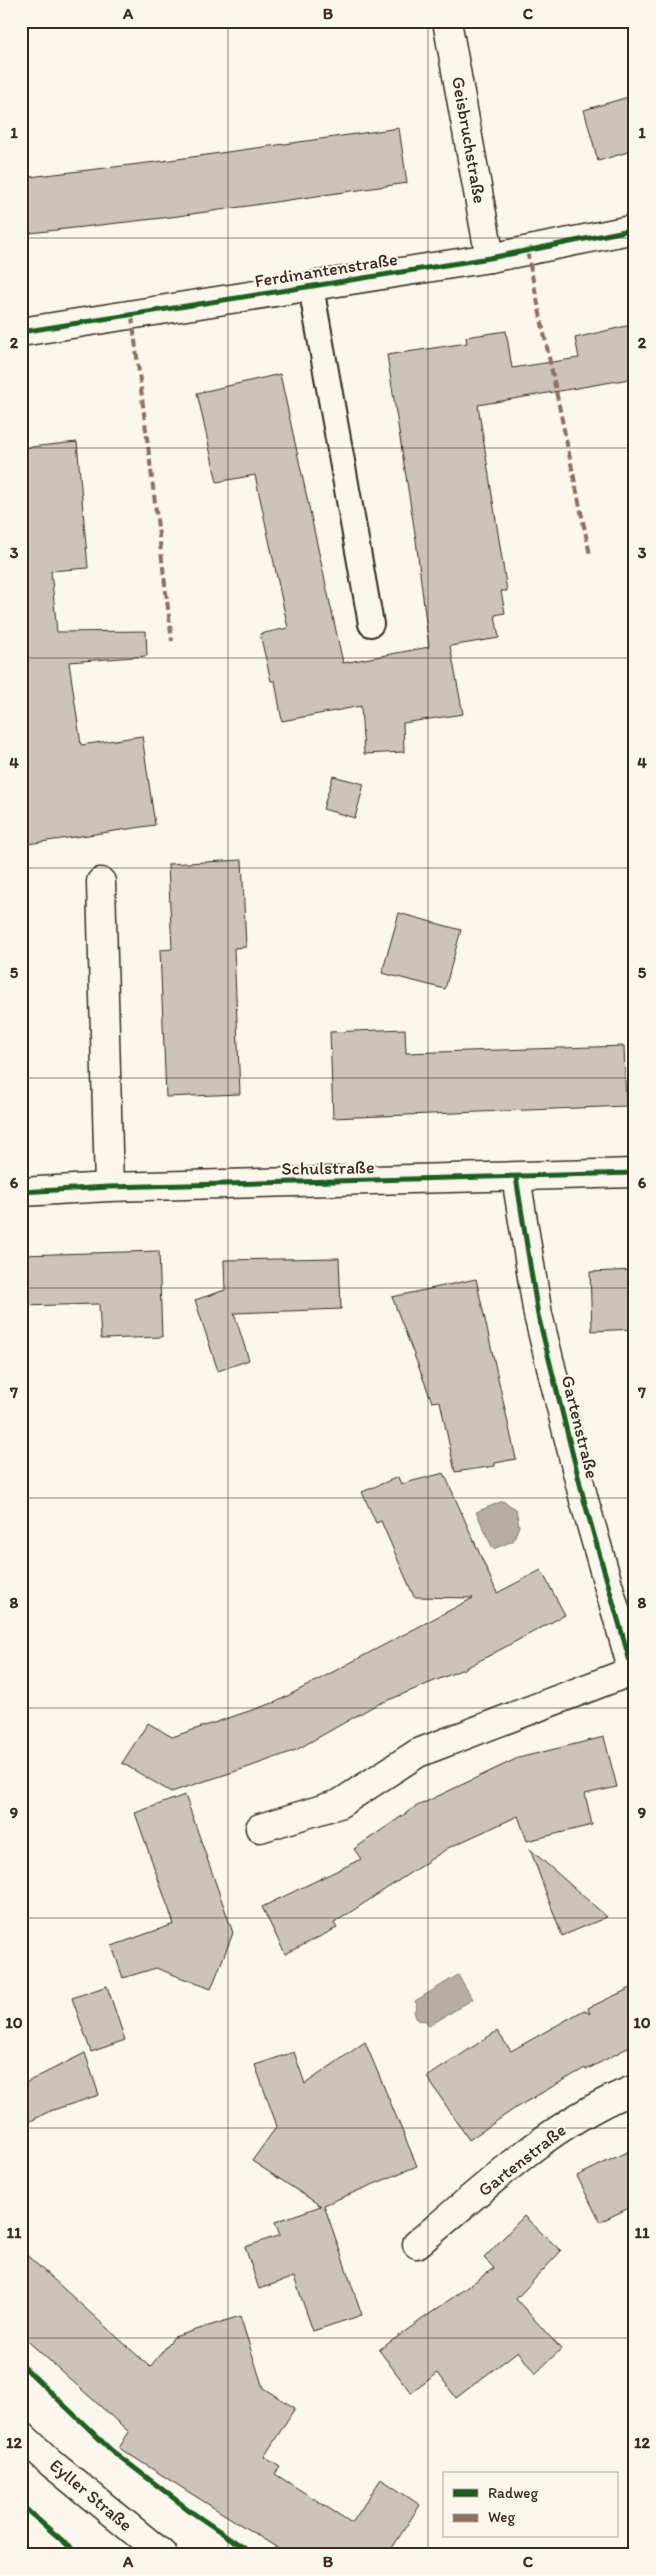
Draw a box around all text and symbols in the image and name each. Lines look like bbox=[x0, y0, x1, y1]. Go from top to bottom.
text: A bbox=[122, 4, 134, 23]
text: B bbox=[323, 4, 334, 23]
text: C bbox=[523, 4, 534, 23]
street label: Geisbruchstraße bbox=[447, 75, 491, 205]
text: 1 bbox=[10, 123, 18, 142]
text: 1 bbox=[638, 123, 646, 142]
street label: Ferdinantenstraße bbox=[253, 248, 399, 292]
text: 2 bbox=[10, 333, 19, 352]
text: 2 bbox=[638, 333, 647, 352]
text: 3 bbox=[10, 543, 19, 562]
text: 3 bbox=[638, 543, 647, 562]
text: 4 bbox=[9, 753, 19, 772]
text: 4 bbox=[637, 753, 647, 772]
text: 5 bbox=[10, 963, 19, 982]
text: 5 bbox=[638, 963, 647, 982]
street label: Schulstraße bbox=[281, 1156, 375, 1180]
text: 6 bbox=[10, 1173, 19, 1192]
text: 6 bbox=[638, 1173, 647, 1192]
street label: Gartenstraße bbox=[557, 1373, 603, 1481]
text: 7 bbox=[9, 1383, 18, 1402]
text: 7 bbox=[637, 1383, 646, 1402]
text: 8 bbox=[10, 1593, 19, 1612]
text: 8 bbox=[638, 1593, 647, 1612]
text: 9 bbox=[10, 1803, 18, 1822]
text: 9 bbox=[638, 1803, 646, 1822]
text: 10 bbox=[5, 2013, 23, 2032]
text: 10 bbox=[633, 2013, 651, 2032]
street label: Gartenstraße bbox=[474, 2119, 570, 2201]
text: 11 bbox=[7, 2223, 22, 2242]
text: 11 bbox=[635, 2223, 650, 2242]
text: 12 bbox=[6, 2433, 23, 2452]
text: 12 bbox=[634, 2433, 651, 2452]
street label: Eyller Straße bbox=[45, 2454, 137, 2536]
legend bbox=[443, 2472, 618, 2538]
text: Radweg bbox=[488, 2484, 538, 2502]
text: Weg bbox=[488, 2508, 515, 2526]
text: A bbox=[122, 2552, 134, 2571]
text: B bbox=[323, 2552, 334, 2571]
text: C bbox=[523, 2552, 534, 2571]

